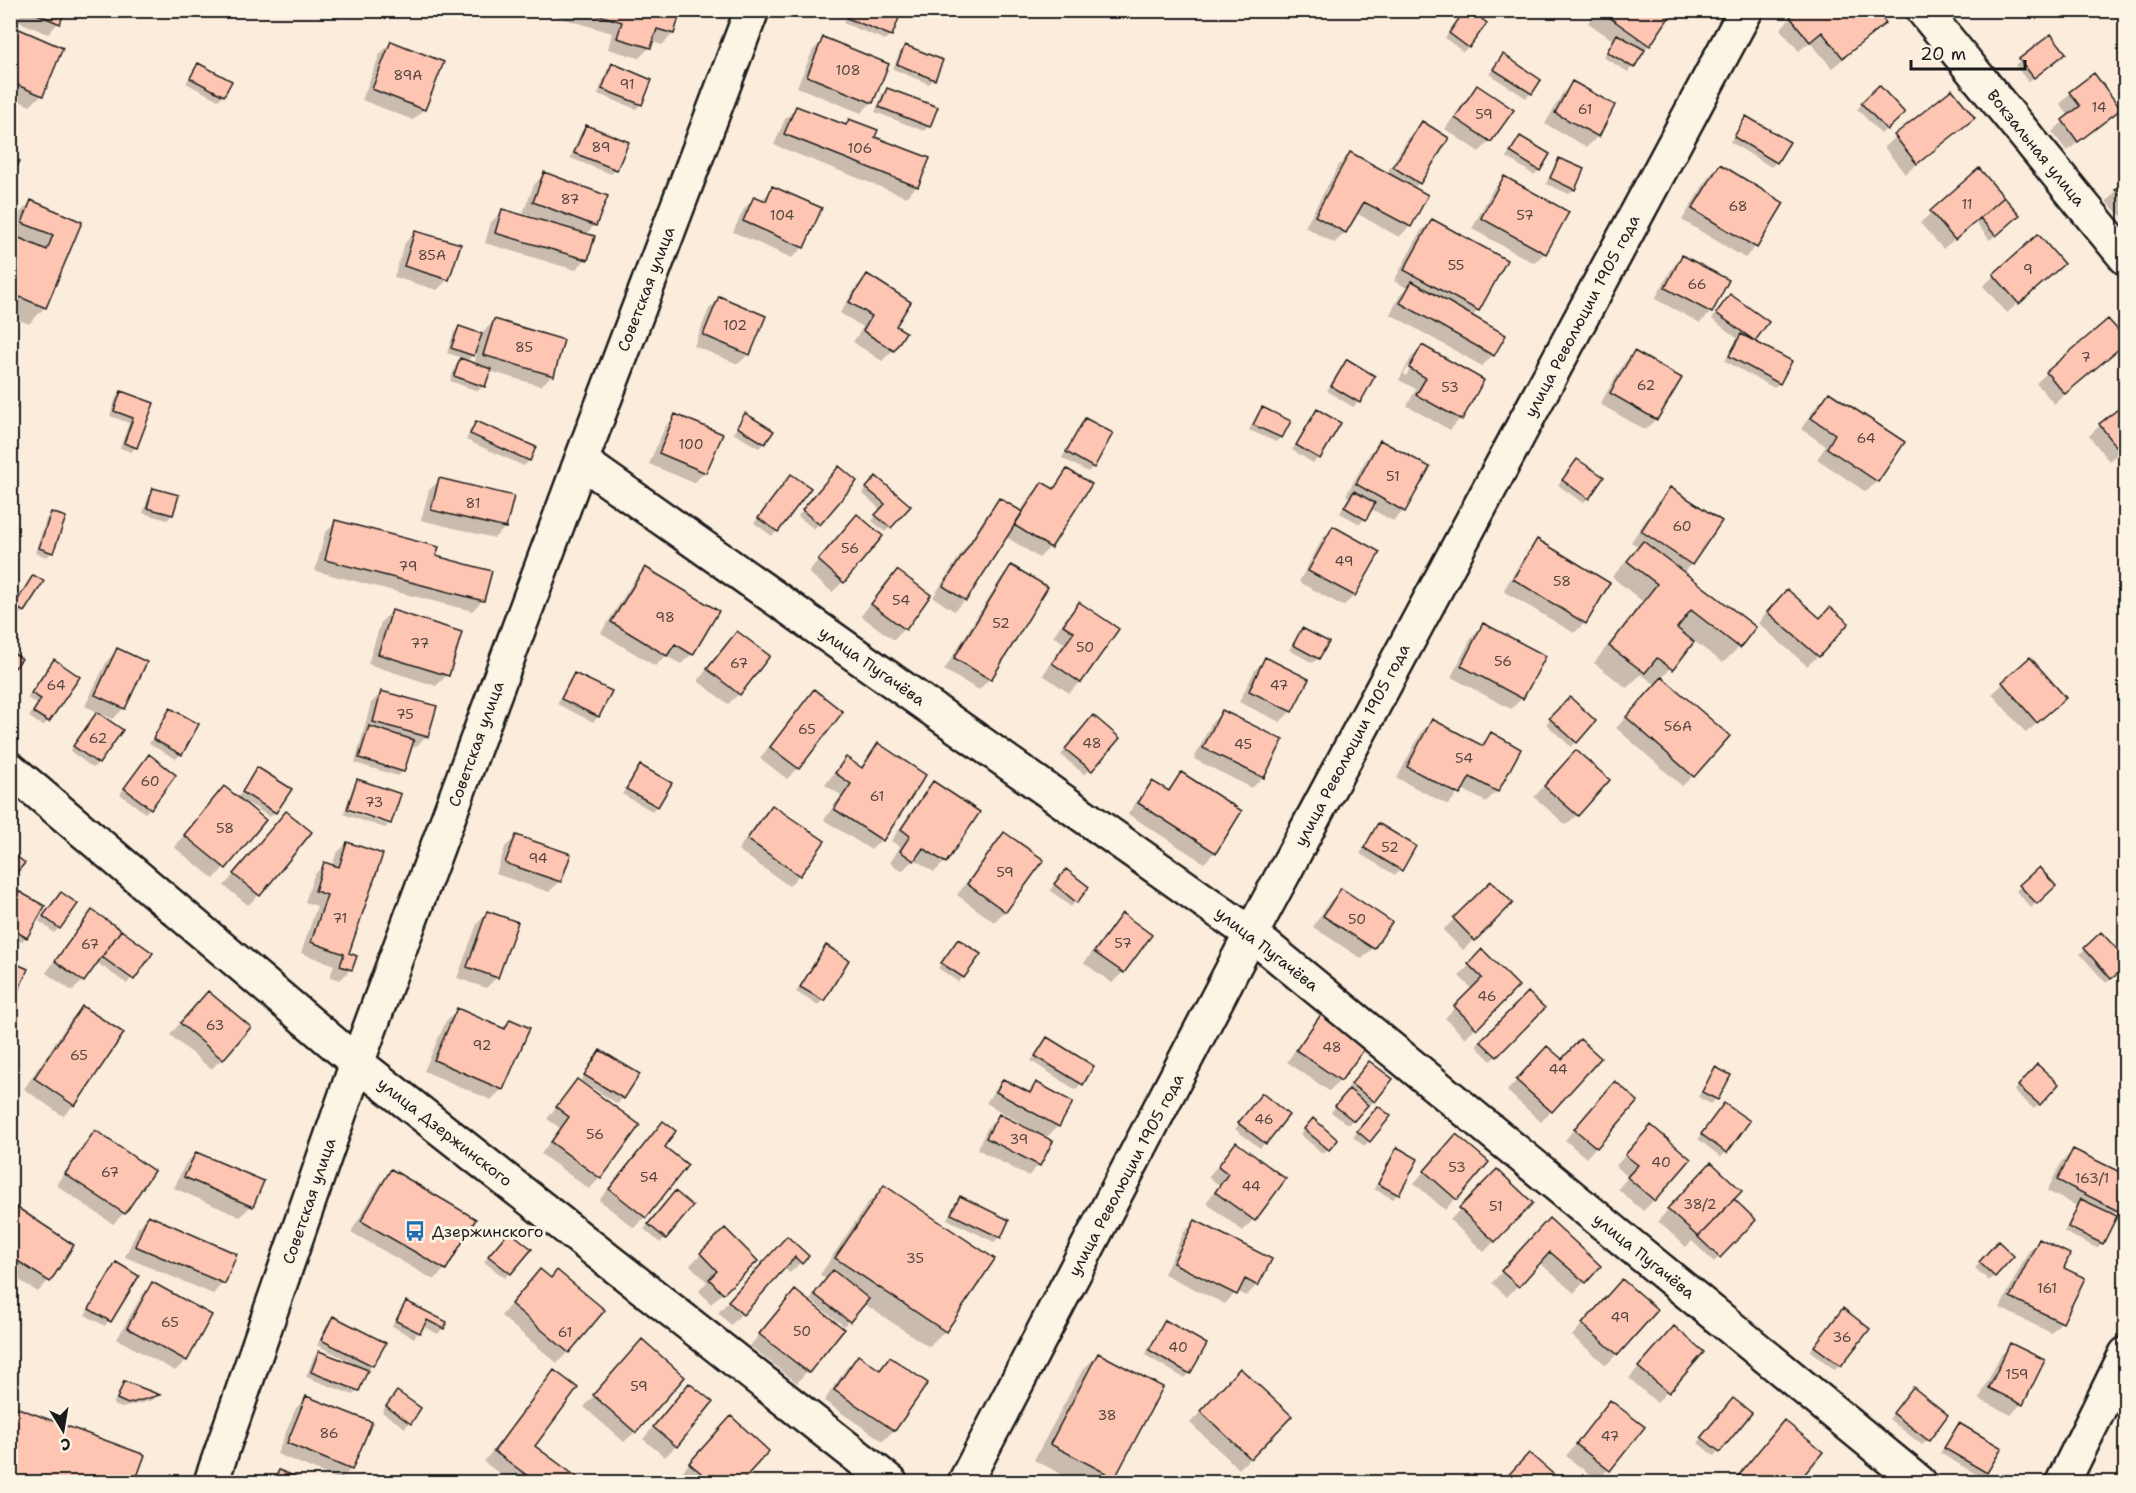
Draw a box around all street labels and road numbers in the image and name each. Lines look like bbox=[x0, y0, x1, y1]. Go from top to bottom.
street label: Вокзальная улица bbox=[1982, 85, 2090, 211]
street label: улица Революции 1905 года bbox=[1520, 211, 1644, 421]
street label: Советская улица bbox=[612, 223, 680, 355]
street label: улица Пугачёва bbox=[815, 622, 929, 710]
street label: улица Революции 1905 года bbox=[1290, 640, 1414, 850]
street label: Советская улица bbox=[444, 678, 509, 810]
street label: улица Пугачёва bbox=[1211, 902, 1323, 996]
street label: улица Революции 1905 года bbox=[1064, 1070, 1188, 1280]
street label: улица Дзержинского bbox=[374, 1073, 516, 1191]
street label: Советская улица bbox=[278, 1135, 340, 1267]
street label: улица Пугачёва bbox=[1589, 1208, 1699, 1304]

